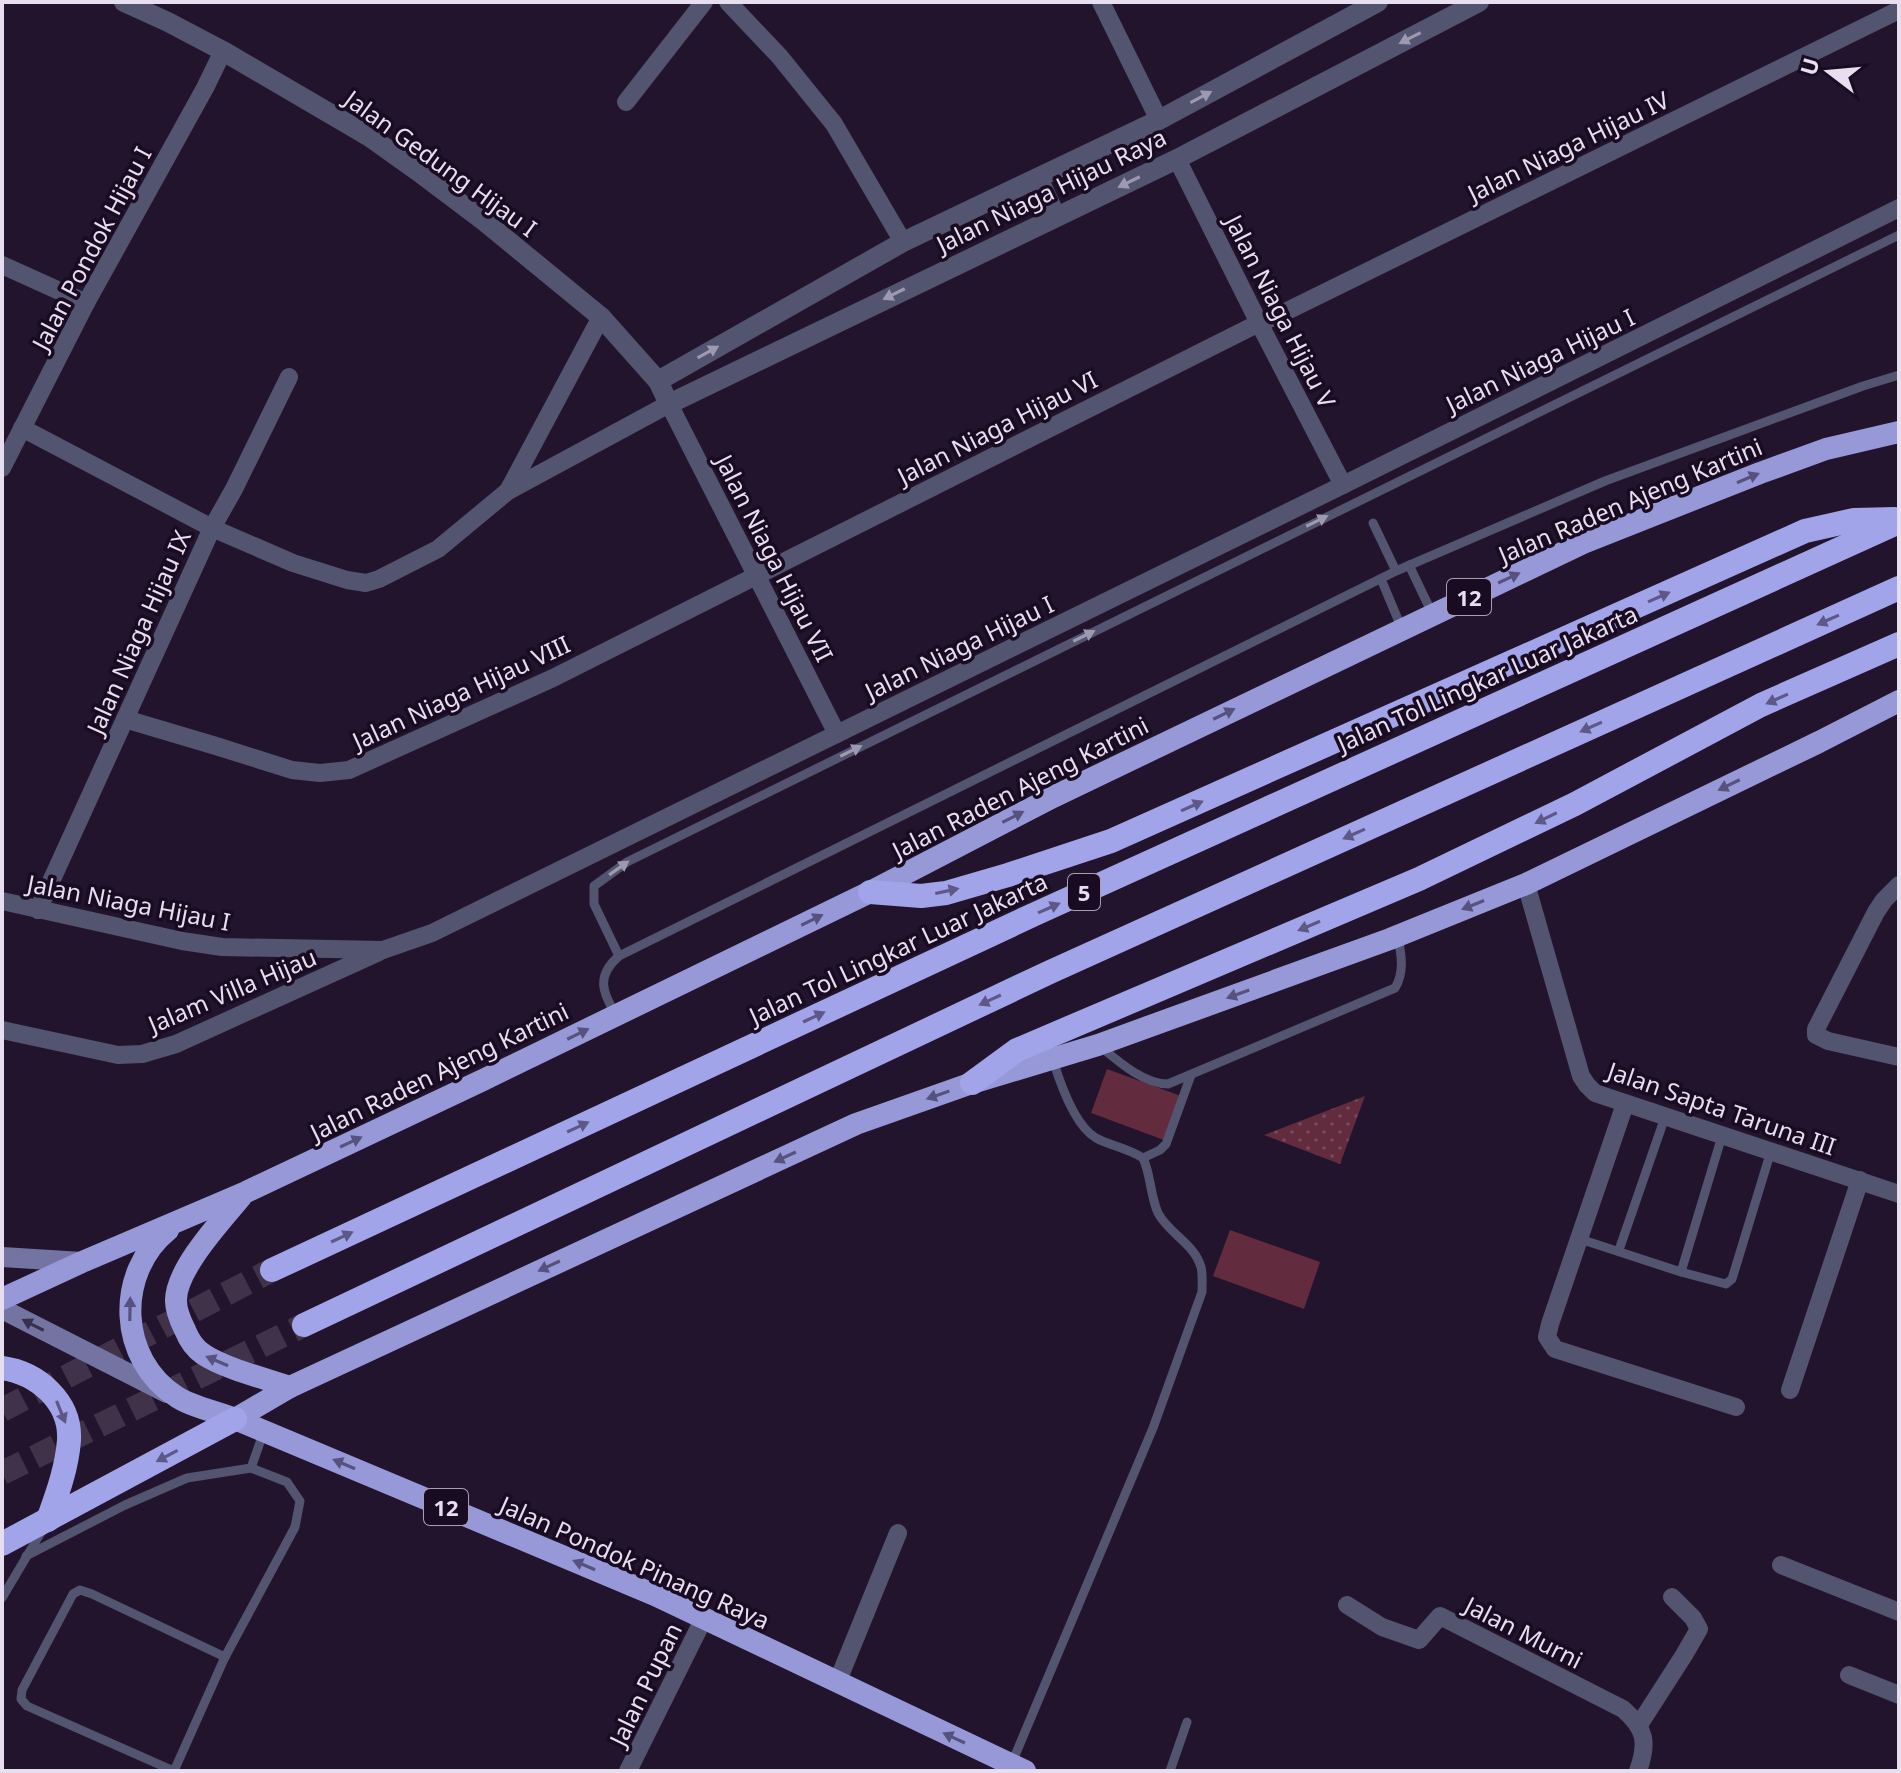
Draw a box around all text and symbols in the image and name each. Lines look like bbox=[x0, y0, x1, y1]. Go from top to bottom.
one-way arrow bbox=[1399, 31, 1422, 44]
north arrow bbox=[1789, 32, 1869, 112]
text: U bbox=[1792, 54, 1826, 78]
street label: Jalan Gedung Hijau I bbox=[337, 81, 544, 244]
street label: Jalan Niaga Hijau IV bbox=[1460, 83, 1675, 210]
one-way arrow bbox=[1190, 90, 1213, 103]
street label: Jalan Niaga Hijau Raya bbox=[929, 120, 1171, 261]
street label: Jalan Pondok Hijau I bbox=[22, 141, 159, 357]
one-way arrow bbox=[1117, 175, 1141, 189]
street label: Jalan Niaga Hijau V bbox=[1217, 207, 1344, 414]
one-way arrow bbox=[883, 287, 906, 301]
street label: Jalan Niaga Hijau I bbox=[1438, 300, 1640, 421]
one-way arrow bbox=[697, 345, 719, 359]
street label: Jalan Niaga Hijau VI bbox=[890, 362, 1103, 493]
street label: Jalan Raden Ajeng Kartini bbox=[1491, 429, 1767, 571]
street label: Jalan Niaga Hijau VII bbox=[708, 447, 842, 667]
one-way arrow bbox=[1737, 471, 1760, 484]
one-way arrow bbox=[1306, 515, 1329, 528]
street label: Jalan Niaga Hijau IX bbox=[77, 525, 198, 741]
one-way arrow bbox=[1497, 571, 1521, 585]
road number: 12 bbox=[1447, 579, 1491, 615]
street label: Jalan Niaga Hijau I bbox=[857, 587, 1059, 708]
one-way arrow bbox=[1647, 590, 1671, 604]
street label: Jalan Tol Lingkar Luar Jakarta bbox=[1330, 597, 1642, 760]
one-way arrow bbox=[1816, 614, 1840, 627]
street label: Jalan Niaga Hijau VIII bbox=[345, 627, 575, 758]
one-way arrow bbox=[1072, 630, 1095, 643]
one-way arrow bbox=[1765, 692, 1788, 705]
one-way arrow bbox=[1212, 707, 1235, 721]
street label: Jalan Raden Ajeng Kartini bbox=[884, 708, 1154, 867]
one-way arrow bbox=[1579, 721, 1603, 734]
one-way arrow bbox=[839, 745, 862, 758]
one-way arrow bbox=[1717, 779, 1740, 792]
one-way arrow bbox=[1180, 799, 1204, 812]
one-way arrow bbox=[1002, 811, 1025, 824]
one-way arrow bbox=[1534, 811, 1557, 825]
one-way arrow bbox=[1342, 827, 1366, 841]
one-way arrow bbox=[608, 861, 629, 876]
street label: Jalan Tol Lingkar Luar Jakarta bbox=[742, 864, 1052, 1033]
street label: Jalan Niaga Hijau I bbox=[23, 866, 233, 938]
road number: 5 bbox=[1068, 874, 1100, 910]
one-way arrow bbox=[935, 884, 960, 897]
one-way arrow bbox=[1461, 899, 1485, 912]
one-way arrow bbox=[1038, 901, 1061, 914]
one-way arrow bbox=[800, 913, 823, 927]
one-way arrow bbox=[1297, 920, 1321, 933]
street label: Jalam Villa Hijau bbox=[141, 940, 321, 1041]
one-way arrow bbox=[1226, 989, 1250, 1001]
one-way arrow bbox=[978, 993, 1002, 1007]
street label: Jalan Raden Ajeng Kartini bbox=[303, 994, 574, 1149]
one-way arrow bbox=[802, 1010, 825, 1024]
one-way arrow bbox=[566, 1027, 590, 1041]
street label: Jalan Sapta Taruna III bbox=[1602, 1053, 1840, 1163]
one-way arrow bbox=[926, 1089, 950, 1101]
one-way arrow bbox=[566, 1120, 590, 1134]
one-way arrow bbox=[339, 1135, 362, 1149]
one-way arrow bbox=[773, 1150, 797, 1164]
one-way arrow bbox=[331, 1230, 354, 1244]
one-way arrow bbox=[538, 1259, 561, 1273]
one-way arrow bbox=[124, 1296, 136, 1321]
one-way arrow bbox=[22, 1318, 45, 1332]
one-way arrow bbox=[205, 1354, 229, 1367]
one-way arrow bbox=[55, 1400, 68, 1423]
one-way arrow bbox=[156, 1449, 178, 1463]
one-way arrow bbox=[332, 1458, 356, 1471]
street label: Jalan Pondok Pinang Raya bbox=[493, 1487, 775, 1636]
road number: 12 bbox=[424, 1489, 468, 1525]
one-way arrow bbox=[572, 1558, 596, 1571]
street label: Jalan Murni bbox=[1458, 1587, 1589, 1676]
street label: Jalan Pupan bbox=[600, 1617, 689, 1753]
one-way arrow bbox=[942, 1731, 966, 1745]

